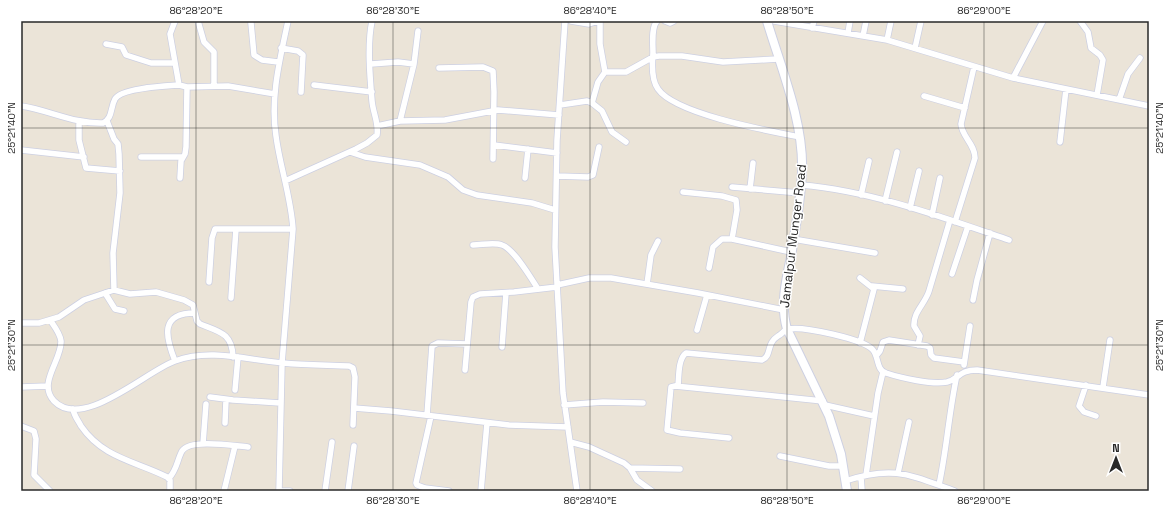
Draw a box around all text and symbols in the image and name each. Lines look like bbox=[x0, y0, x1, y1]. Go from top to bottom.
text: 86°28'20"E bbox=[169, 4, 223, 17]
text: 86°28'30"E bbox=[366, 4, 420, 17]
text: 86°28'40"E bbox=[563, 4, 617, 17]
text: 86°28'50"E bbox=[760, 4, 814, 17]
text: 86°29'00"E bbox=[957, 4, 1011, 17]
text: 25°21'40"N bbox=[5, 102, 18, 154]
text: 25°21'40"N bbox=[1153, 102, 1166, 154]
street label: Jamalpur Munger Road bbox=[776, 163, 810, 309]
text: 25°21'30"N bbox=[5, 319, 18, 371]
text: 25°21'30"N bbox=[1153, 319, 1166, 371]
north arrow bbox=[1096, 438, 1136, 478]
text: N bbox=[1112, 441, 1120, 455]
text: 86°28'20"E bbox=[169, 494, 223, 507]
text: 86°28'30"E bbox=[366, 494, 420, 507]
text: 86°28'40"E bbox=[563, 494, 617, 507]
text: 86°28'50"E bbox=[760, 494, 814, 507]
text: 86°29'00"E bbox=[957, 494, 1011, 507]

